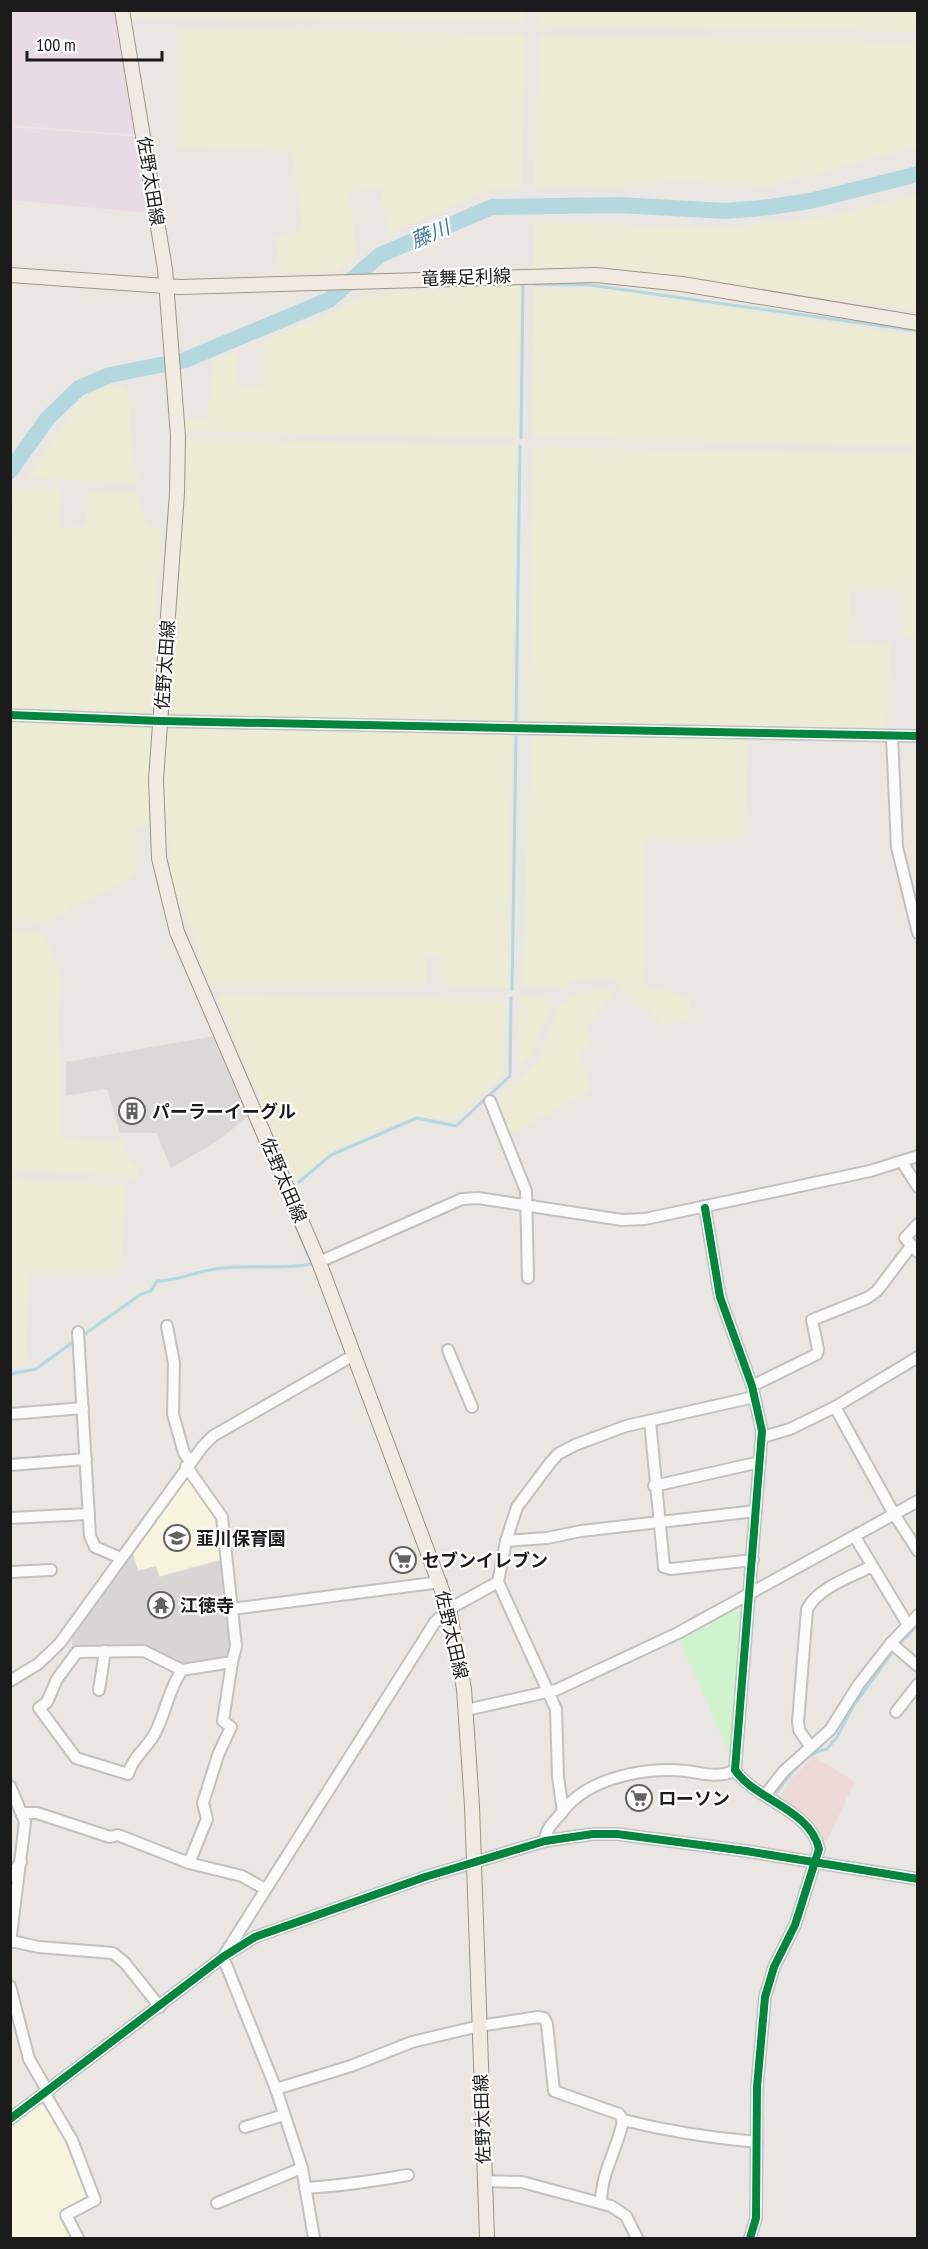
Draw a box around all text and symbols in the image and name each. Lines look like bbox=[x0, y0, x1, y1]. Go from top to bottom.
scale bar bbox=[27, 24, 162, 62]
text: 100 m bbox=[36, 33, 76, 56]
street label: 佐野太田線 bbox=[133, 135, 169, 227]
water label: 藤川 bbox=[407, 213, 455, 254]
street label: 竜舞足利線 bbox=[421, 264, 511, 290]
street label: 佐野太田線 bbox=[150, 619, 180, 711]
building icon: パーラーイーグル bbox=[117, 1096, 147, 1126]
place label: パーラーイーグル bbox=[152, 1100, 296, 1123]
street label: 佐野太田線 bbox=[256, 1134, 312, 1226]
school or university icon: 韮川保育園 bbox=[162, 1523, 192, 1553]
place label: 韮川保育園 bbox=[196, 1527, 286, 1550]
supermarket icon: セブンイレブン bbox=[388, 1545, 418, 1575]
place label: セブンイレブン bbox=[422, 1549, 548, 1572]
street label: 佐野太田線 bbox=[431, 1589, 473, 1681]
temple icon: 江徳寺 bbox=[146, 1590, 176, 1620]
place label: 江徳寺 bbox=[180, 1594, 234, 1617]
supermarket icon: ローソン bbox=[624, 1783, 654, 1813]
place label: ローソン bbox=[658, 1787, 730, 1810]
street label: 佐野太田線 bbox=[469, 2074, 495, 2164]

